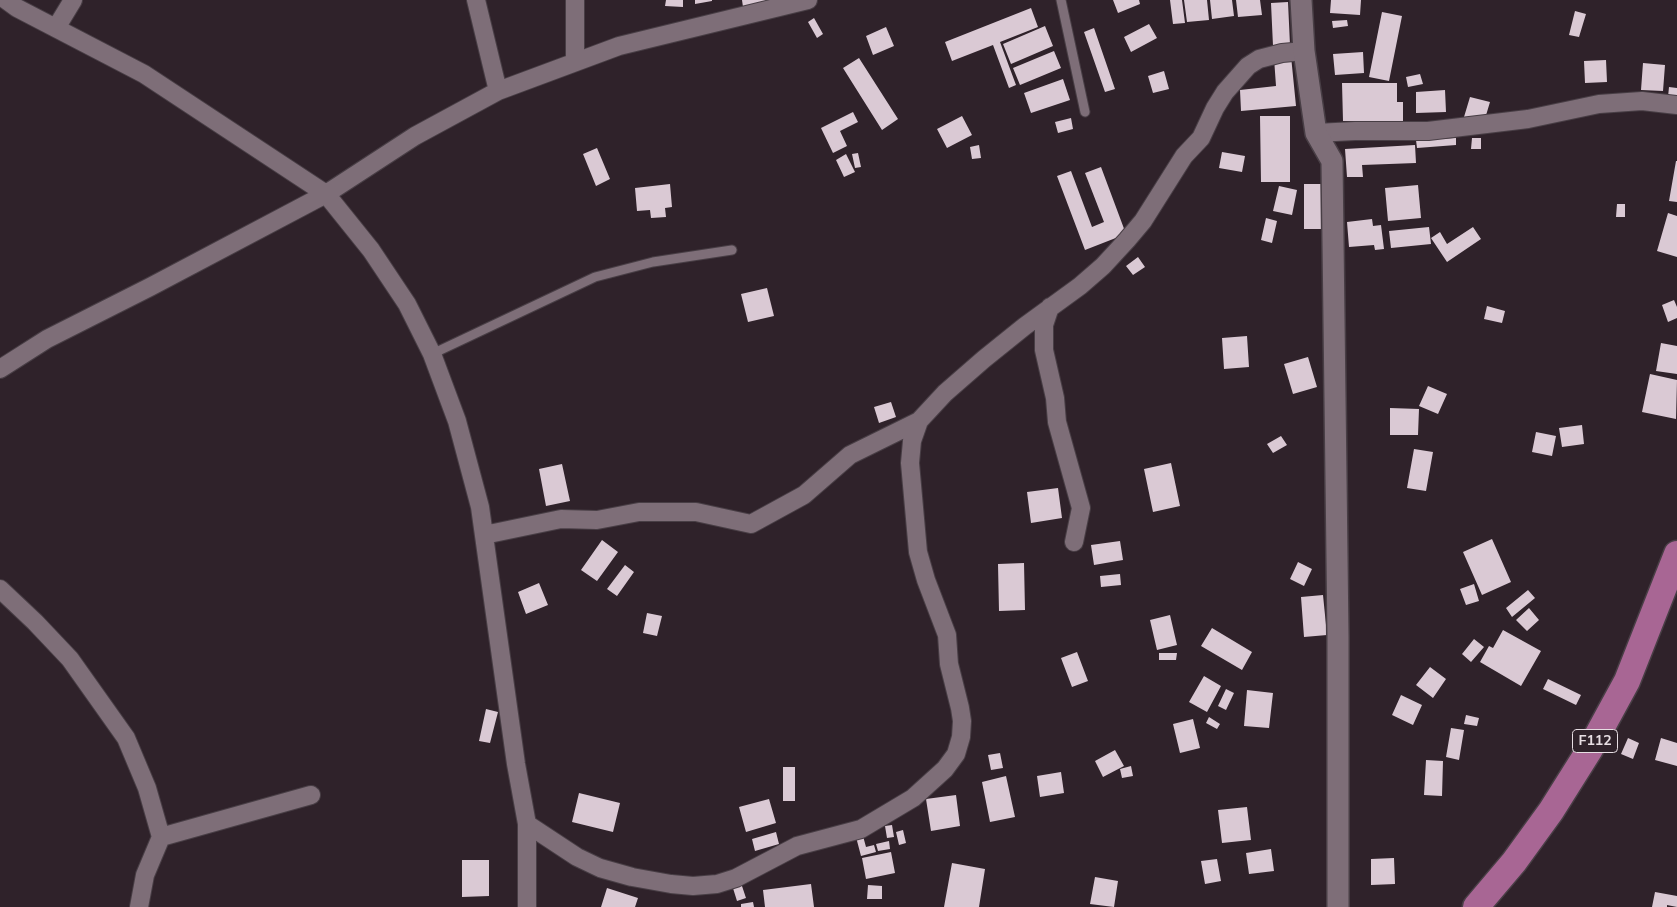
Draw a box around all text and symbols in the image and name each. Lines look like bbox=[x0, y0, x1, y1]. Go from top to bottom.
road number: F112 bbox=[1572, 729, 1618, 752]

